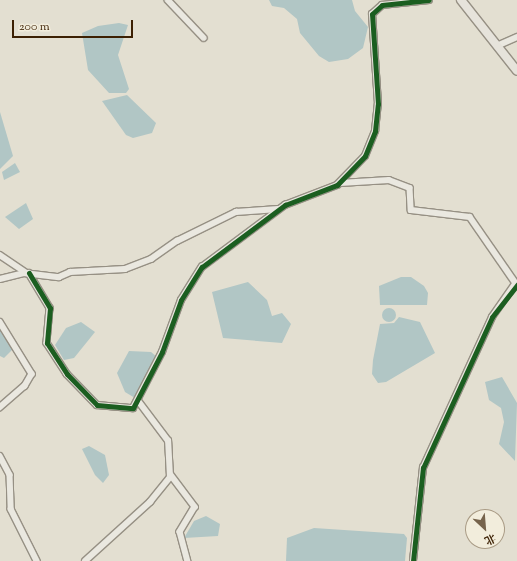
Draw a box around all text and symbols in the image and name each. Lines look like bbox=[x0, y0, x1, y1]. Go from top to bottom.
scale bar bbox=[14, 12, 135, 38]
text: 200 m bbox=[19, 18, 50, 36]
north arrow bbox=[465, 509, 505, 549]
text: 北 bbox=[481, 529, 498, 548]

